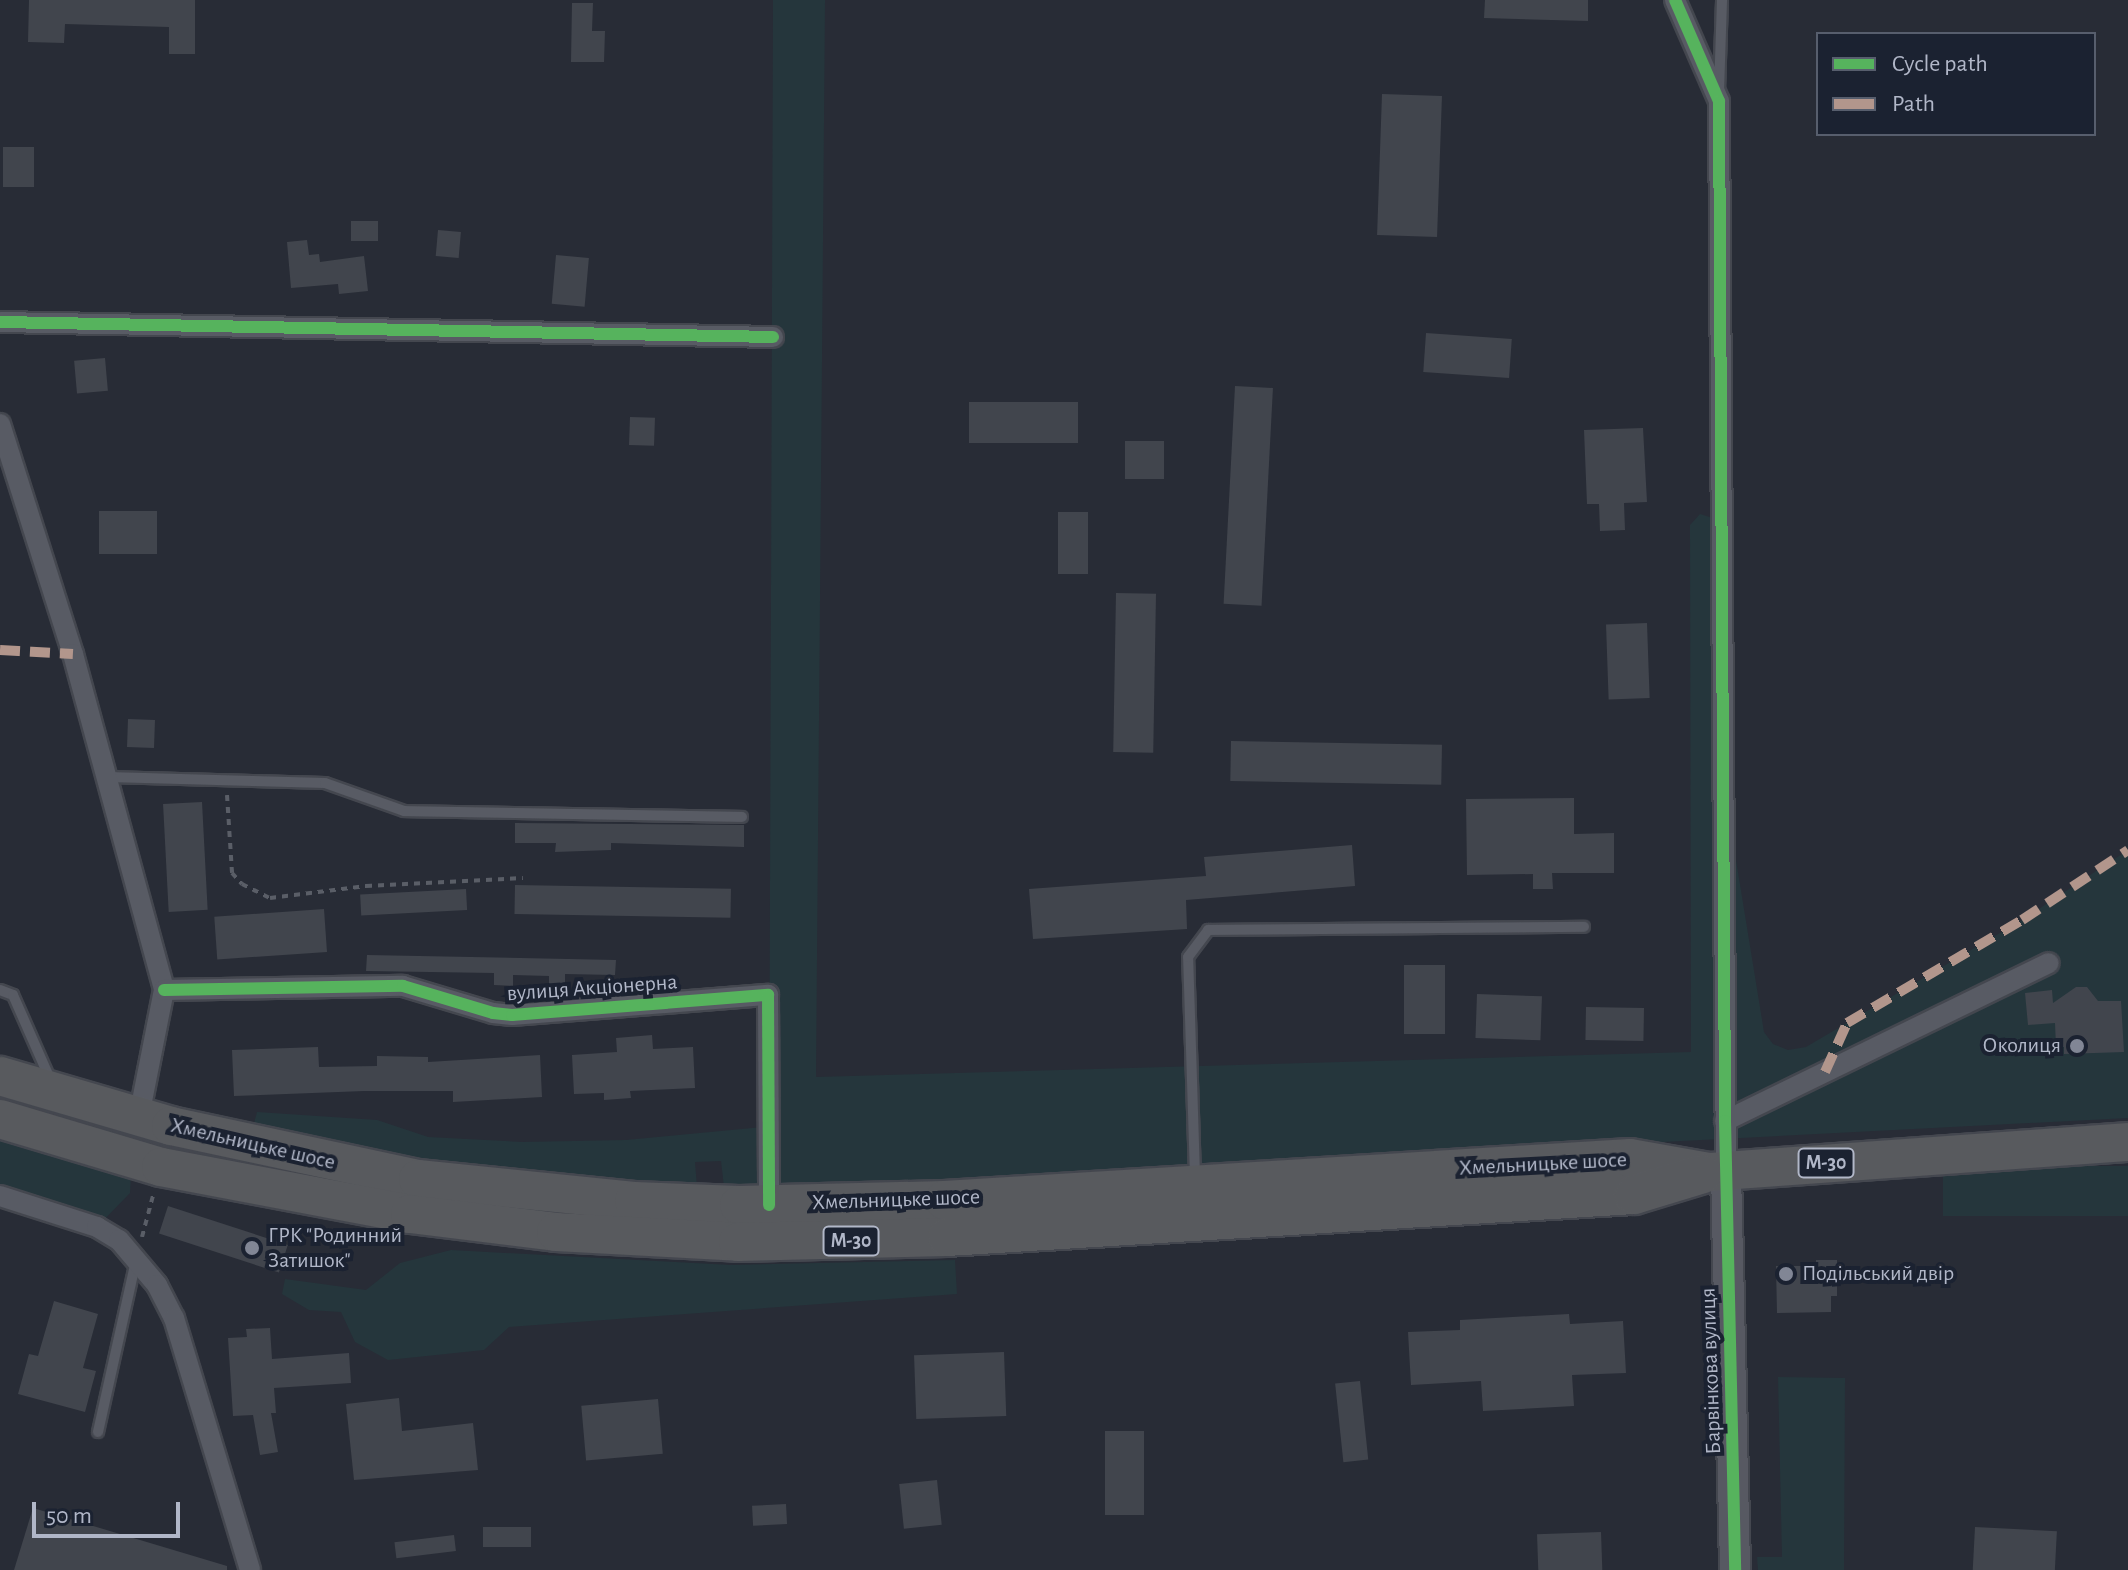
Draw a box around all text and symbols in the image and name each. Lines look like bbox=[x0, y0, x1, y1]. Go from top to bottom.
legend bbox=[1816, 32, 2096, 136]
text: Cycle path bbox=[1892, 52, 1988, 76]
text: Path bbox=[1892, 92, 1935, 116]
street label: вулиця Акціонерна bbox=[506, 969, 678, 1007]
place label: Околиця bbox=[1983, 1033, 2061, 1059]
marker: Околиця bbox=[2068, 1037, 2086, 1055]
street label: Хмельницьке шосе bbox=[168, 1112, 338, 1176]
street label: Хмельницьке шосе bbox=[1458, 1146, 1628, 1182]
road number: М-30 bbox=[1796, 1147, 1856, 1179]
street label: Хмельницьке шосе bbox=[812, 1184, 980, 1216]
place label: ГРК "Родинний Затишок" bbox=[268, 1222, 402, 1274]
road number: М-30 bbox=[821, 1225, 881, 1257]
marker: ГРК "Родинний Затишок" bbox=[243, 1239, 261, 1257]
place label: Подільський двір bbox=[1802, 1261, 1954, 1287]
marker: Подільський двір bbox=[1777, 1265, 1795, 1283]
street label: Барвінкова вулиця bbox=[1695, 1287, 1727, 1455]
scale bar bbox=[36, 1486, 184, 1536]
text: 50 m bbox=[46, 1504, 92, 1528]

